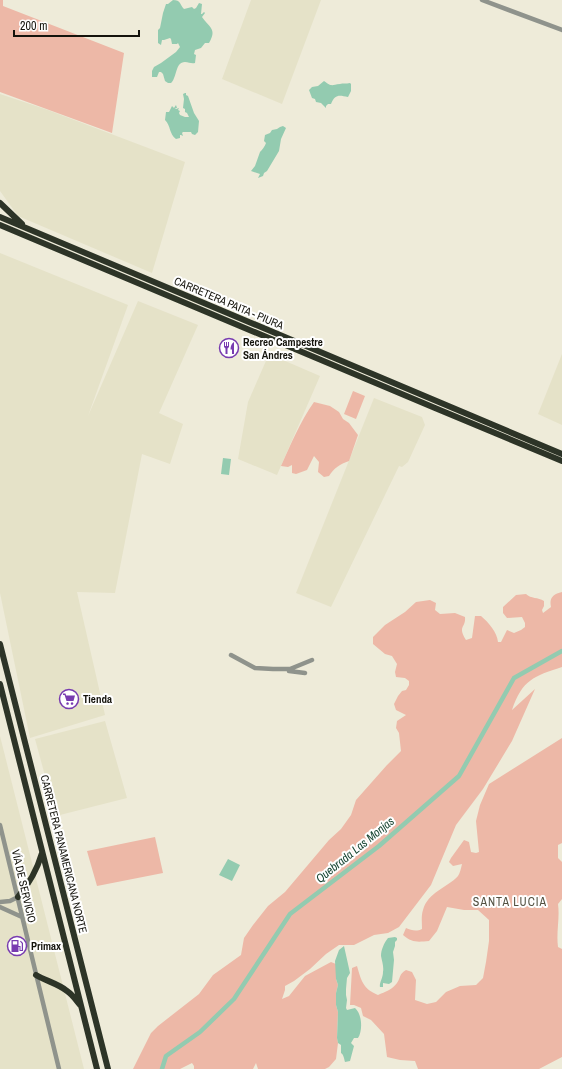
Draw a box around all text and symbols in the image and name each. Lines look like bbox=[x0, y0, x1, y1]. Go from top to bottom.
scale bar bbox=[14, 12, 139, 38]
text: 200 m bbox=[20, 18, 47, 34]
street label: CARRETERA PAITA - PIURA bbox=[172, 274, 287, 333]
place label: Recreo Campestre San Ándres bbox=[243, 335, 323, 362]
restaurant icon: Recreo Campestre San Ándres bbox=[218, 337, 240, 359]
supermarket icon: Tienda bbox=[58, 688, 80, 710]
place label: Tienda bbox=[83, 692, 112, 706]
street label: CARRETERA PANAMERICANA NORTE bbox=[38, 773, 90, 935]
water label: Quebrada Las Monjas bbox=[312, 813, 398, 887]
street label: VÍA DE SERVICIO bbox=[9, 848, 39, 924]
district label: SANTA LUCIA bbox=[473, 894, 547, 910]
fuel station icon: Primax bbox=[6, 935, 28, 957]
place label: Primax bbox=[31, 939, 61, 953]

